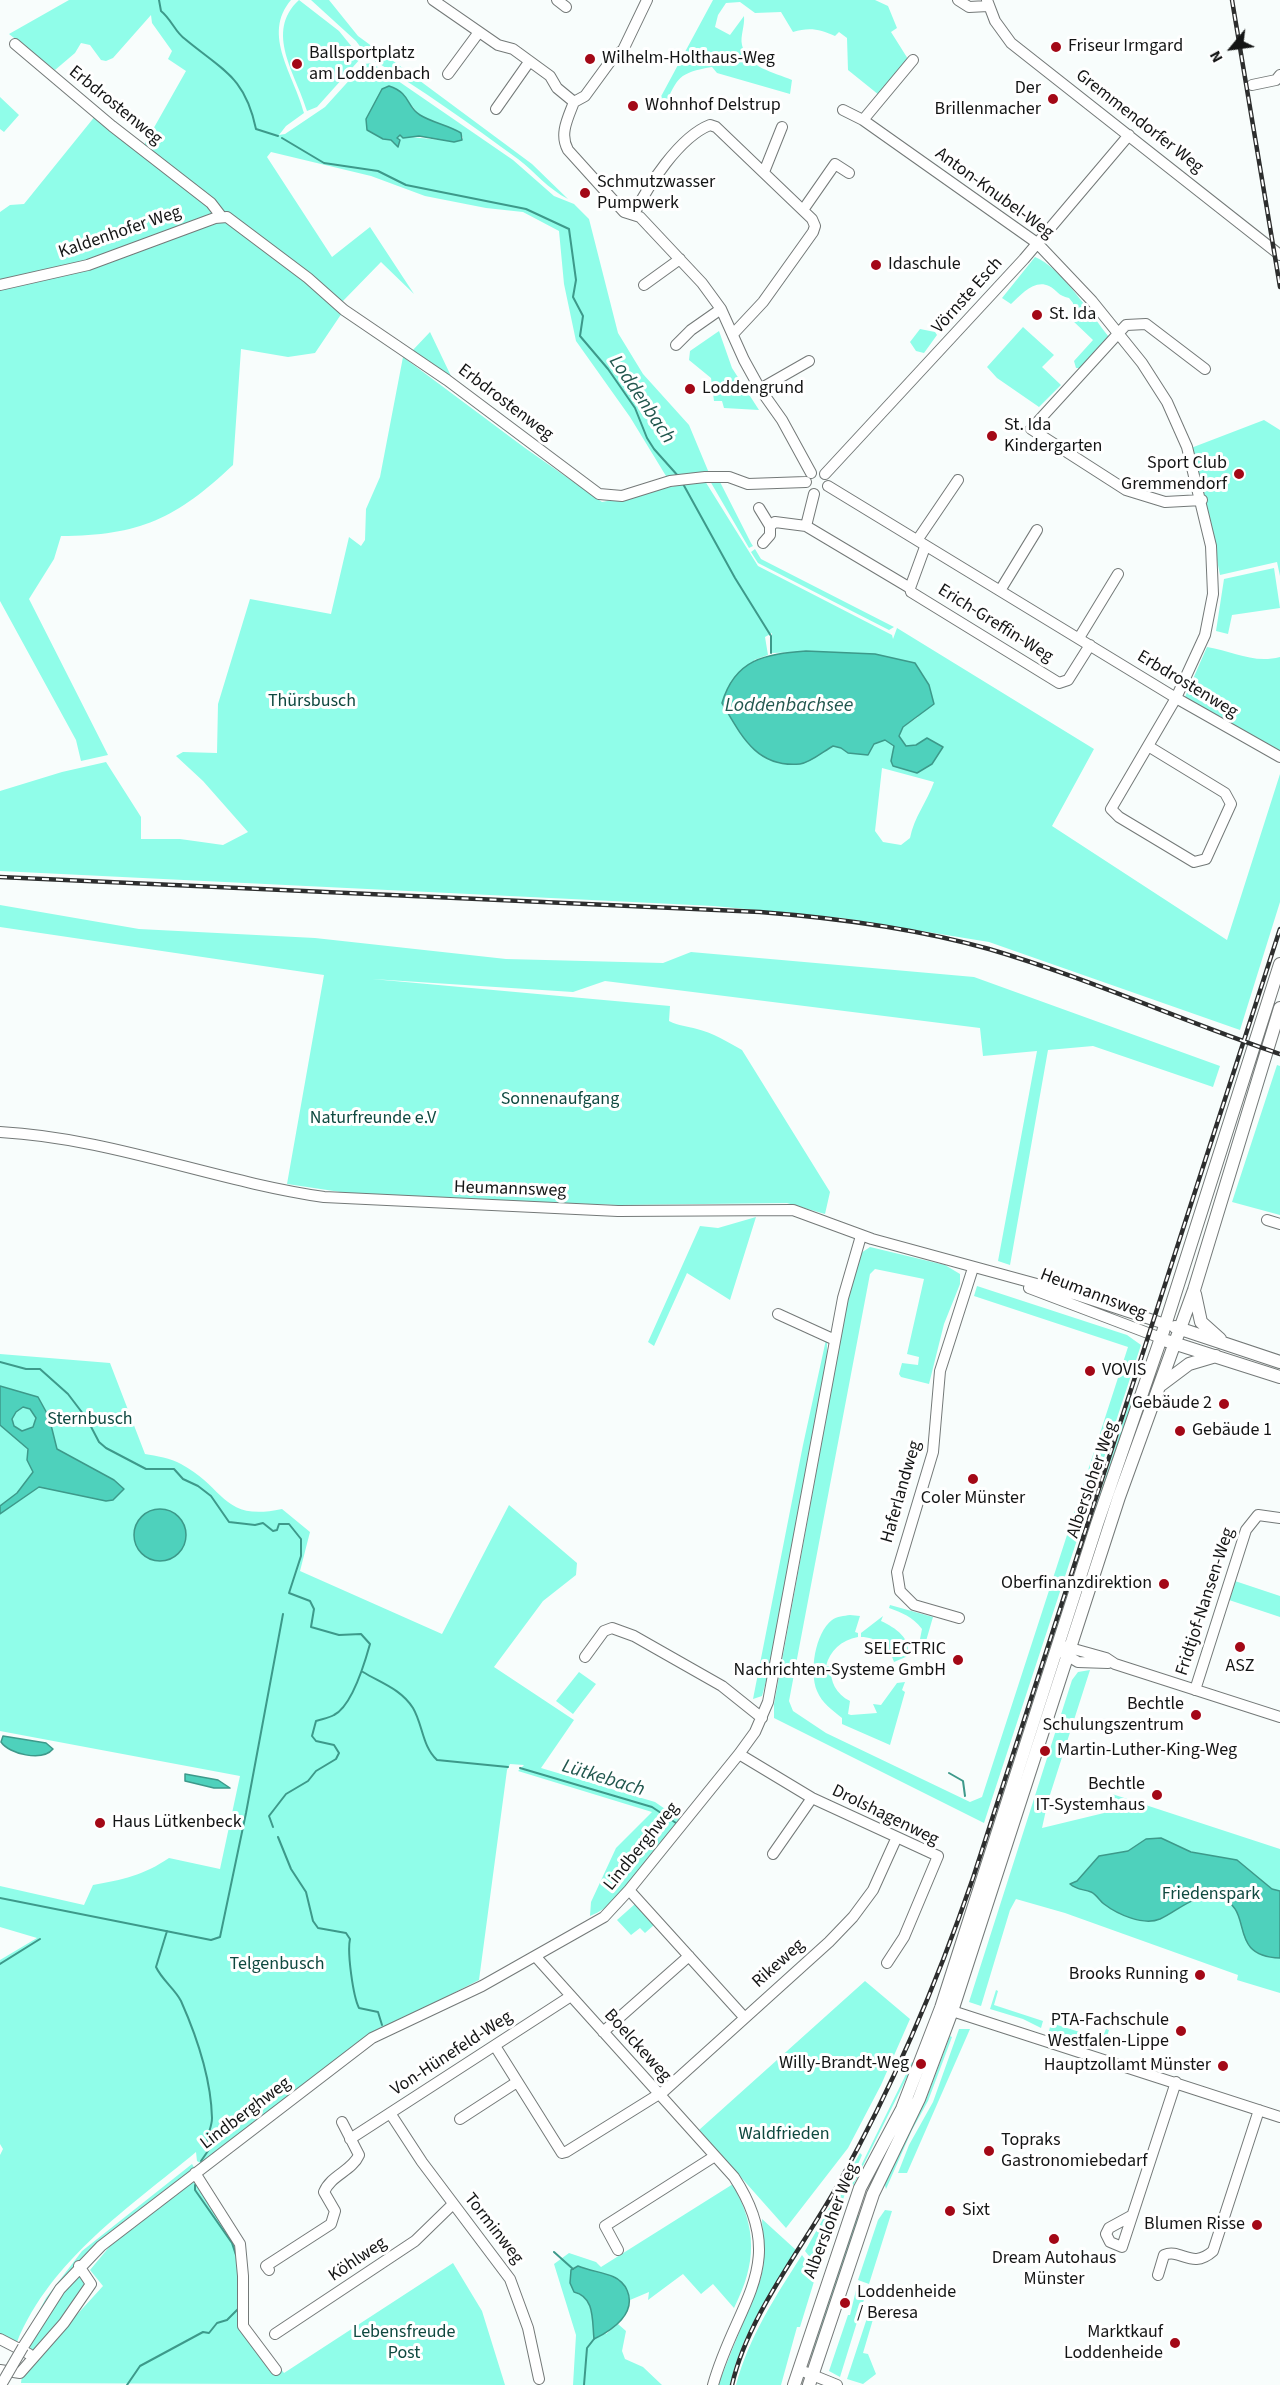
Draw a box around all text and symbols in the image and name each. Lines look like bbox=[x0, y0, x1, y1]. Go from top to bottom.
north arrow bbox=[1202, 18, 1262, 78]
place label: Friseur Irmgard bbox=[1068, 36, 1183, 58]
marker: Friseur Irmgard bbox=[1049, 40, 1063, 54]
place label: Ballsportplatz am Loddenbach bbox=[309, 43, 430, 86]
text: N bbox=[1204, 47, 1228, 67]
place label: Wilhelm-Holthaus-Weg bbox=[602, 48, 775, 70]
marker: Wilhelm-Holthaus-Weg bbox=[583, 52, 597, 66]
marker: Ballsportplatz am Loddenbach bbox=[290, 57, 304, 71]
street label: Erbdrostenweg bbox=[64, 62, 166, 150]
street label: Gremmendorfer Weg bbox=[1071, 65, 1207, 179]
place label: Der Brillenmacher bbox=[935, 78, 1041, 121]
marker: Der Brillenmacher bbox=[1046, 92, 1060, 106]
place label: Wohnhof Delstrup bbox=[645, 95, 781, 117]
marker: Wohnhof Delstrup bbox=[626, 99, 640, 113]
street label: Anton-Knubel-Weg bbox=[930, 144, 1058, 244]
place label: Schmutzwasser Pumpwerk bbox=[597, 172, 715, 214]
marker: Schmutzwasser Pumpwerk bbox=[578, 186, 592, 200]
street label: Kaldenhofer Weg bbox=[56, 202, 184, 264]
street label: Vörnste Esch bbox=[928, 253, 1008, 339]
place label: Idaschule bbox=[888, 254, 961, 276]
marker: Idaschule bbox=[869, 258, 883, 272]
place label: St. Ida bbox=[1049, 304, 1096, 326]
marker: St. Ida bbox=[1030, 308, 1044, 322]
water label: Loddenbach bbox=[603, 351, 679, 449]
street label: Erbdrostenweg bbox=[453, 360, 557, 446]
place label: Loddengrund bbox=[702, 378, 804, 400]
marker: Loddengrund bbox=[683, 382, 697, 396]
place label: St. Ida Kindergarten bbox=[1004, 415, 1102, 458]
marker: St. Ida Kindergarten bbox=[985, 429, 999, 443]
place label: Sport Club Gremmendorf bbox=[1121, 453, 1227, 496]
marker: Sport Club Gremmendorf bbox=[1232, 467, 1246, 481]
street label: Erich-Greffin-Weg bbox=[933, 580, 1057, 668]
street label: Erbdrostenweg bbox=[1133, 646, 1241, 724]
park label: Thürsbusch bbox=[268, 691, 356, 713]
water label: Loddenbachsee bbox=[725, 695, 853, 719]
park label: Sonnenaufgang bbox=[501, 1089, 619, 1111]
park label: Naturfreunde e.V bbox=[310, 1108, 436, 1130]
street label: Heumannsweg bbox=[453, 1177, 567, 1203]
street label: Heumannsweg bbox=[1037, 1265, 1149, 1325]
place label: VOVIS bbox=[1102, 1360, 1146, 1382]
marker: VOVIS bbox=[1083, 1364, 1097, 1378]
place label: Gebäude 2 bbox=[1132, 1393, 1212, 1415]
marker: Gebäude 2 bbox=[1217, 1397, 1231, 1411]
park label: Sternbusch bbox=[47, 1409, 133, 1431]
street label: Albersloher Weg bbox=[1063, 1419, 1123, 1541]
place label: Gebäude 1 bbox=[1192, 1420, 1272, 1442]
marker: Gebäude 1 bbox=[1173, 1424, 1187, 1438]
street label: Haferlandweg bbox=[877, 1438, 927, 1546]
marker: Coler Münster bbox=[966, 1472, 980, 1486]
place label: Coler Münster bbox=[921, 1488, 1025, 1510]
street label: Fridtjof-Nansen-Weg bbox=[1172, 1525, 1240, 1679]
place label: Oberfinanzdirektion bbox=[1001, 1573, 1152, 1595]
marker: Oberfinanzdirektion bbox=[1157, 1577, 1171, 1591]
place label: SELECTRIC Nachrichten-Systeme GmbH bbox=[734, 1639, 946, 1682]
marker: ASZ bbox=[1233, 1640, 1247, 1654]
marker: SELECTRIC Nachrichten-Systeme GmbH bbox=[951, 1653, 965, 1667]
place label: ASZ bbox=[1225, 1656, 1255, 1678]
place label: Bechtle Schulungszentrum bbox=[1042, 1694, 1184, 1736]
marker: Bechtle Schulungszentrum bbox=[1189, 1708, 1203, 1722]
place label: Martin-Luther-King-Weg bbox=[1057, 1740, 1237, 1762]
marker: Martin-Luther-King-Weg bbox=[1038, 1744, 1052, 1758]
water label: Lütkebach bbox=[559, 1755, 647, 1803]
place label: Bechtle IT-Systemhaus bbox=[1036, 1774, 1145, 1816]
street label: Drolshagenweg bbox=[828, 1781, 942, 1851]
marker: Bechtle IT-Systemhaus bbox=[1150, 1788, 1164, 1802]
street label: Lindberghweg bbox=[600, 1798, 684, 1896]
place label: Haus Lütkenbeck bbox=[112, 1812, 242, 1834]
marker: Haus Lütkenbeck bbox=[93, 1816, 107, 1830]
park label: Friedenspark bbox=[1162, 1884, 1260, 1906]
street label: Rikeweg bbox=[748, 1935, 810, 1993]
park label: Telgenbusch bbox=[230, 1954, 324, 1976]
place label: Brooks Running bbox=[1069, 1964, 1188, 1986]
marker: Brooks Running bbox=[1193, 1968, 1207, 1982]
street label: Boelckeweg bbox=[599, 2005, 675, 2087]
street label: Von-Hünefeld-Weg bbox=[387, 2007, 517, 2101]
place label: PTA-Fachschule Westfalen-Lippe bbox=[1048, 2010, 1169, 2052]
marker: PTA-Fachschule Westfalen-Lippe bbox=[1174, 2024, 1188, 2038]
place label: Willy-Brandt-Weg bbox=[779, 2053, 909, 2075]
place label: Hauptzollamt Münster bbox=[1044, 2055, 1211, 2077]
marker: Willy-Brandt-Weg bbox=[914, 2057, 928, 2071]
marker: Hauptzollamt Münster bbox=[1216, 2059, 1230, 2073]
street label: Lindberghweg bbox=[197, 2073, 295, 2155]
park label: Waldfrieden bbox=[738, 2124, 830, 2146]
place label: Topraks Gastronomiebedarf bbox=[1001, 2130, 1148, 2172]
marker: Topraks Gastronomiebedarf bbox=[982, 2144, 996, 2158]
street label: Albersloher Weg bbox=[800, 2160, 864, 2282]
street label: Torminweg bbox=[459, 2189, 527, 2269]
place label: Sixt bbox=[962, 2200, 990, 2222]
marker: Sixt bbox=[943, 2204, 957, 2218]
place label: Blumen Risse bbox=[1144, 2214, 1245, 2236]
marker: Blumen Risse bbox=[1250, 2218, 1264, 2232]
marker: Dream Autohaus Münster bbox=[1047, 2232, 1061, 2246]
street label: Köhlweg bbox=[325, 2233, 391, 2287]
place label: Dream Autohaus Münster bbox=[992, 2248, 1116, 2290]
place label: Loddenheide / Beresa bbox=[857, 2282, 956, 2324]
marker: Loddenheide / Beresa bbox=[838, 2296, 852, 2310]
park label: Lebensfreude Post bbox=[353, 2322, 455, 2364]
place label: Marktkauf Loddenheide bbox=[1064, 2322, 1163, 2364]
marker: Marktkauf Loddenheide bbox=[1168, 2336, 1182, 2350]

